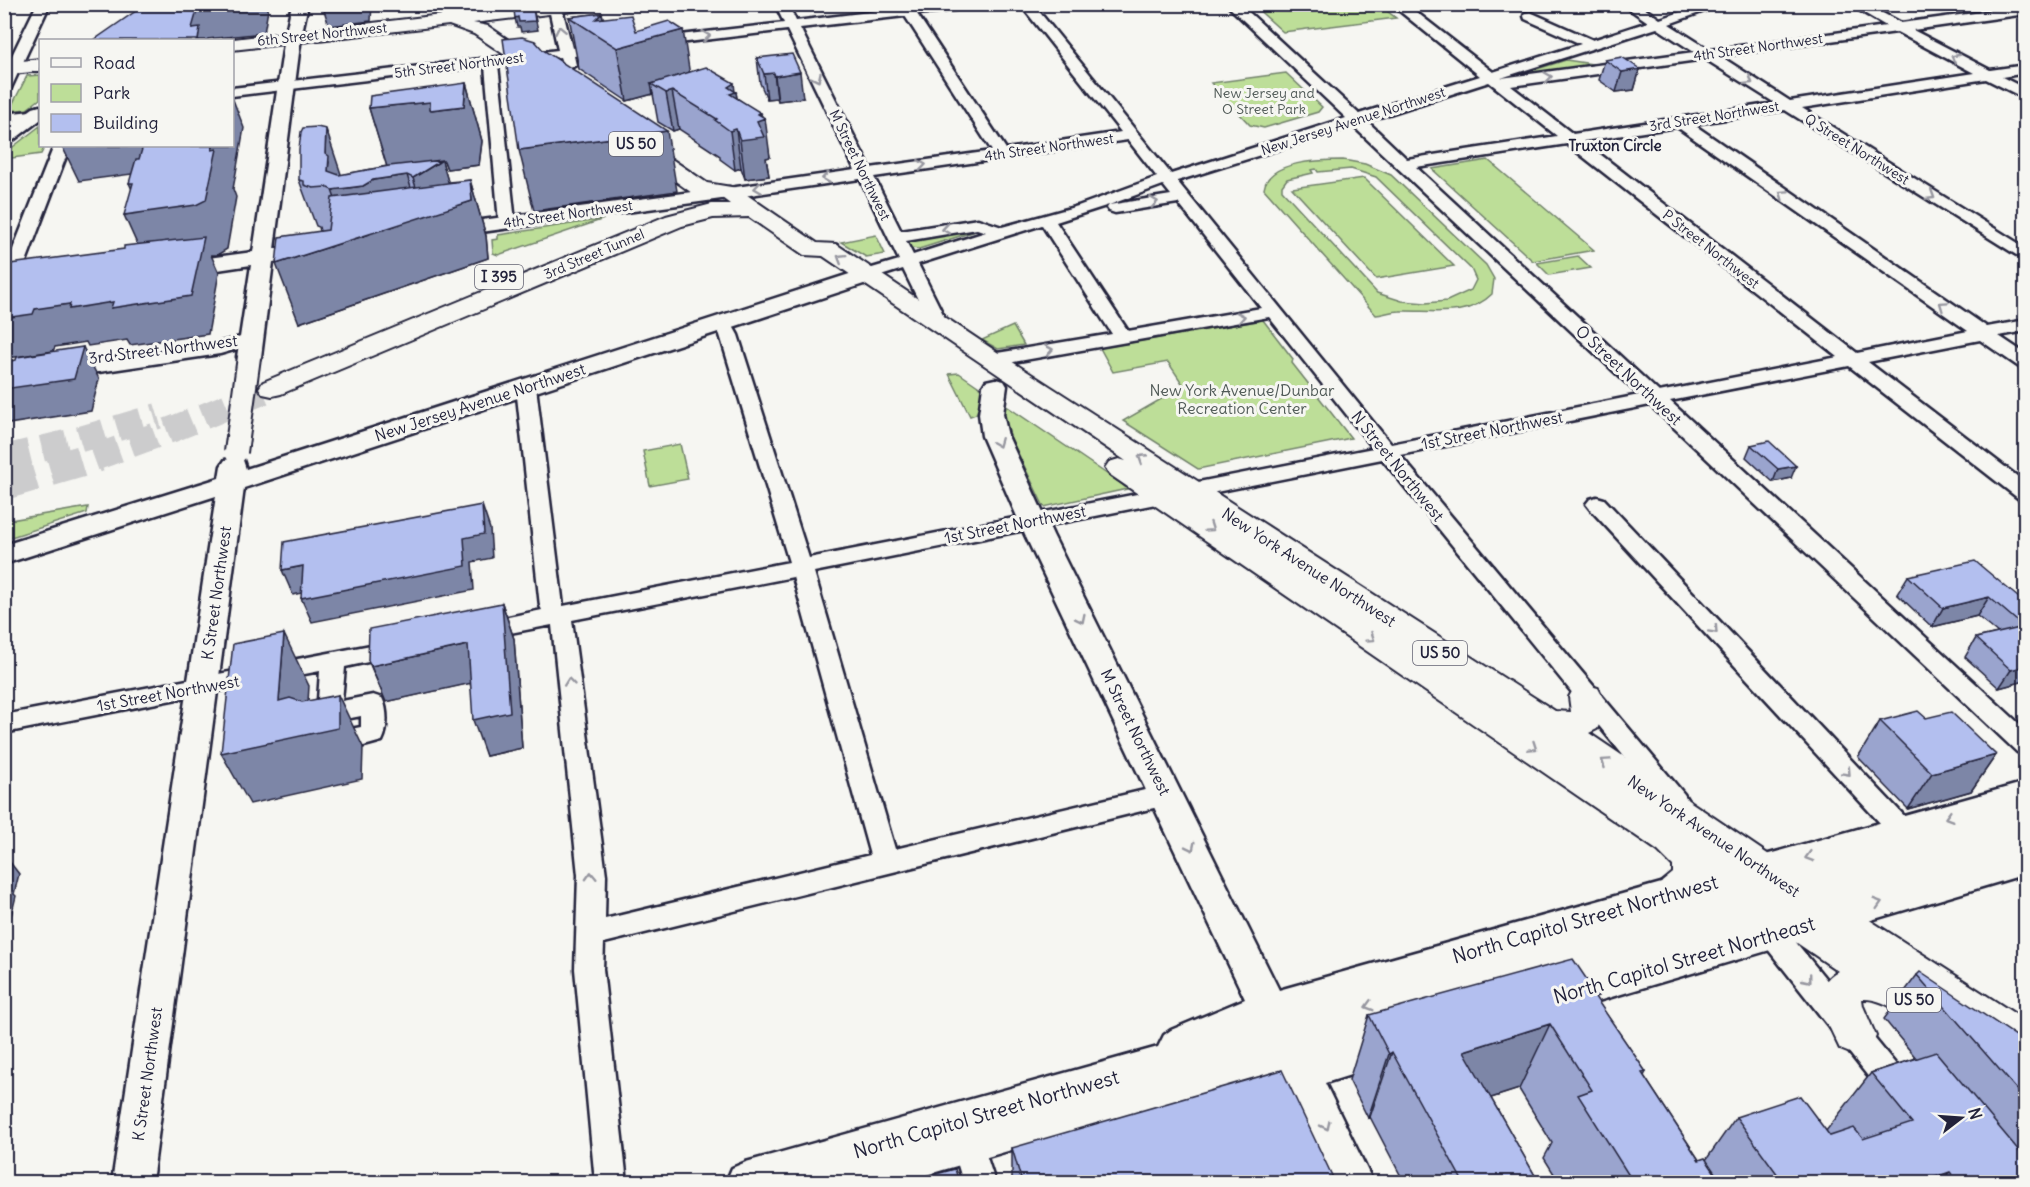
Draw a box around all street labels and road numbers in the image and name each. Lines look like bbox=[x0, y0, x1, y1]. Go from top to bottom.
street label: 6th Street Northwest bbox=[256, 18, 388, 50]
street label: 4th Street Northwest bbox=[1692, 29, 1824, 65]
street label: 5th Street Northwest bbox=[393, 48, 525, 82]
street label: New Jersey Avenue Northwest bbox=[1259, 83, 1448, 159]
street label: 3rd Street Northwest bbox=[1648, 97, 1780, 135]
street label: M Street Northwest bbox=[825, 107, 895, 224]
street label: Q Street Northwest bbox=[1801, 110, 1913, 189]
street label: 4th Street Northwest bbox=[983, 129, 1115, 165]
road number: US 50 bbox=[609, 132, 663, 156]
street label: 4th Street Northwest bbox=[502, 196, 634, 232]
street label: P Street Northwest bbox=[1659, 206, 1763, 293]
street label: 3rd Street Tunnel bbox=[541, 225, 647, 283]
road number: I 395 bbox=[475, 265, 523, 289]
street label: O Street Northwest bbox=[1572, 321, 1687, 430]
street label: 3rd Street Northwest bbox=[87, 330, 239, 368]
street label: New Jersey Avenue Northwest bbox=[372, 358, 588, 446]
street label: 1st Street Northwest bbox=[1419, 406, 1565, 454]
street label: N Street Northwest bbox=[1347, 407, 1449, 526]
street label: 1st Street Northwest bbox=[942, 500, 1088, 548]
street label: New York Avenue Northwest bbox=[1218, 503, 1400, 631]
street label: K Street Northwest bbox=[197, 524, 235, 661]
road number: US 50 bbox=[1413, 641, 1467, 665]
street label: M Street Northwest bbox=[1097, 666, 1176, 799]
street label: 1st Street Northwest bbox=[95, 671, 241, 715]
street label: New York Avenue Northwest bbox=[1624, 771, 1804, 902]
street label: North Capitol Street Northwest bbox=[1449, 868, 1721, 968]
street label: North Capitol Street Northeast bbox=[1550, 910, 1818, 1009]
road number: US 50 bbox=[1887, 988, 1941, 1012]
street label: K Street Northwest bbox=[128, 1005, 166, 1142]
street label: North Capitol Street Northwest bbox=[850, 1063, 1122, 1163]

